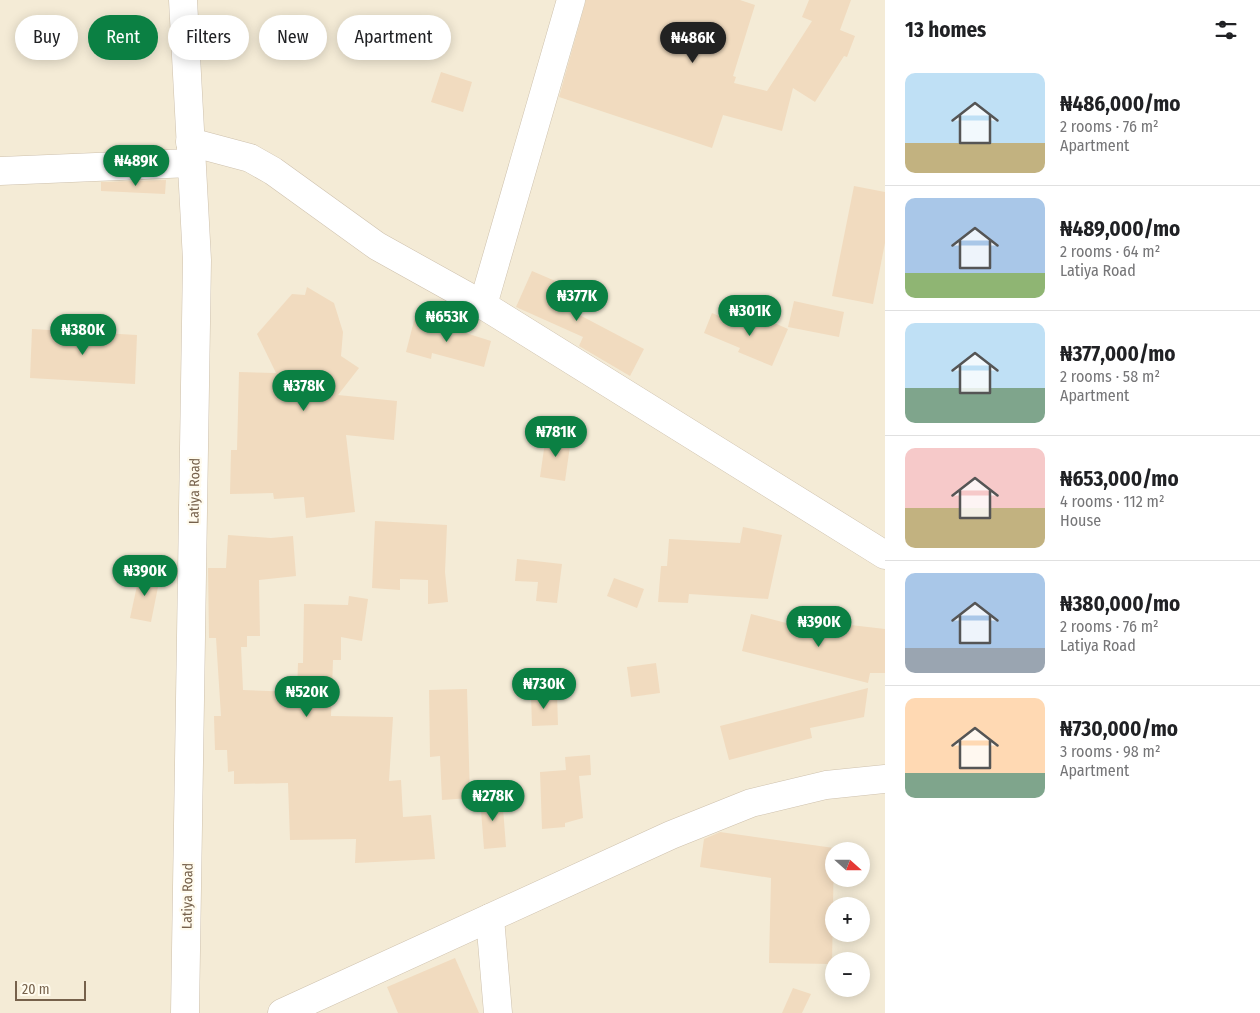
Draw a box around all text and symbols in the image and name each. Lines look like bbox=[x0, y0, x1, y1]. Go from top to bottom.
chip: Buy bbox=[15, 15, 78, 60]
chip: Rent bbox=[88, 15, 158, 60]
chip: Filters bbox=[168, 15, 249, 60]
chip: New bbox=[259, 15, 327, 60]
chip: Apartment bbox=[337, 15, 451, 60]
icon: filters bbox=[1212, 16, 1240, 44]
text: 13 homes bbox=[905, 17, 986, 43]
pin: ₦486K bbox=[658, 22, 728, 64]
text: ₦486K bbox=[671, 28, 715, 47]
text: ₦486,000/mo bbox=[1060, 91, 1181, 117]
icon: home bbox=[945, 93, 1005, 153]
text: 2 rooms · 76 m² bbox=[1060, 117, 1159, 136]
text: Apartment bbox=[1060, 136, 1129, 155]
pin: ₦489K bbox=[101, 144, 171, 187]
text: ₦489K bbox=[114, 151, 158, 170]
text: ₦489,000/mo bbox=[1060, 216, 1180, 242]
icon: home bbox=[945, 218, 1005, 278]
text: 2 rooms · 64 m² bbox=[1060, 242, 1160, 261]
text: Latiya Road bbox=[1060, 261, 1136, 280]
pin: ₦377K bbox=[542, 280, 612, 322]
text: ₦377K bbox=[557, 286, 597, 305]
pin: ₦301K bbox=[715, 294, 785, 337]
pin: ₦653K bbox=[412, 300, 482, 343]
text: ₦301K bbox=[729, 301, 771, 320]
text: ₦653K bbox=[426, 307, 468, 326]
pin: ₦380K bbox=[48, 314, 118, 356]
text: ₦380K bbox=[61, 320, 105, 339]
text: ₦377,000/mo bbox=[1060, 341, 1175, 367]
icon: home bbox=[945, 343, 1005, 403]
text: 2 rooms · 58 m² bbox=[1060, 367, 1160, 386]
pin: ₦378K bbox=[269, 370, 339, 412]
text: ₦378K bbox=[283, 376, 325, 395]
text: Apartment bbox=[1060, 386, 1129, 405]
pin: ₦781K bbox=[521, 416, 591, 458]
text: ₦781K bbox=[536, 422, 576, 441]
street label: Latiya Road bbox=[185, 458, 204, 524]
text: ₦653,000/mo bbox=[1060, 466, 1179, 492]
icon: home bbox=[945, 468, 1005, 528]
text: 4 rooms · 112 m² bbox=[1060, 492, 1165, 511]
text: House bbox=[1060, 511, 1101, 530]
pin: ₦390K bbox=[110, 554, 180, 597]
text: ₦390K bbox=[123, 561, 167, 580]
text: ₦380,000/mo bbox=[1060, 591, 1180, 617]
icon: home bbox=[945, 593, 1005, 653]
pin: ₦390K bbox=[784, 606, 854, 648]
text: ₦390K bbox=[797, 612, 841, 631]
text: 2 rooms · 76 m² bbox=[1060, 617, 1159, 636]
text: Latiya Road bbox=[1060, 636, 1136, 655]
pin: ₦730K bbox=[509, 668, 579, 710]
text: ₦730K bbox=[523, 674, 565, 693]
pin: ₦520K bbox=[272, 676, 342, 718]
text: ₦520K bbox=[286, 682, 328, 701]
text: ₦730,000/mo bbox=[1060, 716, 1178, 742]
icon: home bbox=[945, 718, 1005, 778]
text: 3 rooms · 98 m² bbox=[1060, 742, 1161, 761]
text: Apartment bbox=[1060, 761, 1129, 780]
pin: ₦278K bbox=[458, 780, 528, 822]
text: ₦278K bbox=[472, 786, 514, 805]
north arrow bbox=[825, 842, 870, 888]
map controls bbox=[825, 842, 870, 997]
street label: Latiya Road bbox=[178, 863, 197, 929]
button: + bbox=[825, 897, 870, 942]
button: − bbox=[825, 952, 870, 997]
scale bar bbox=[15, 978, 86, 1001]
text: 20 m bbox=[22, 981, 50, 998]

